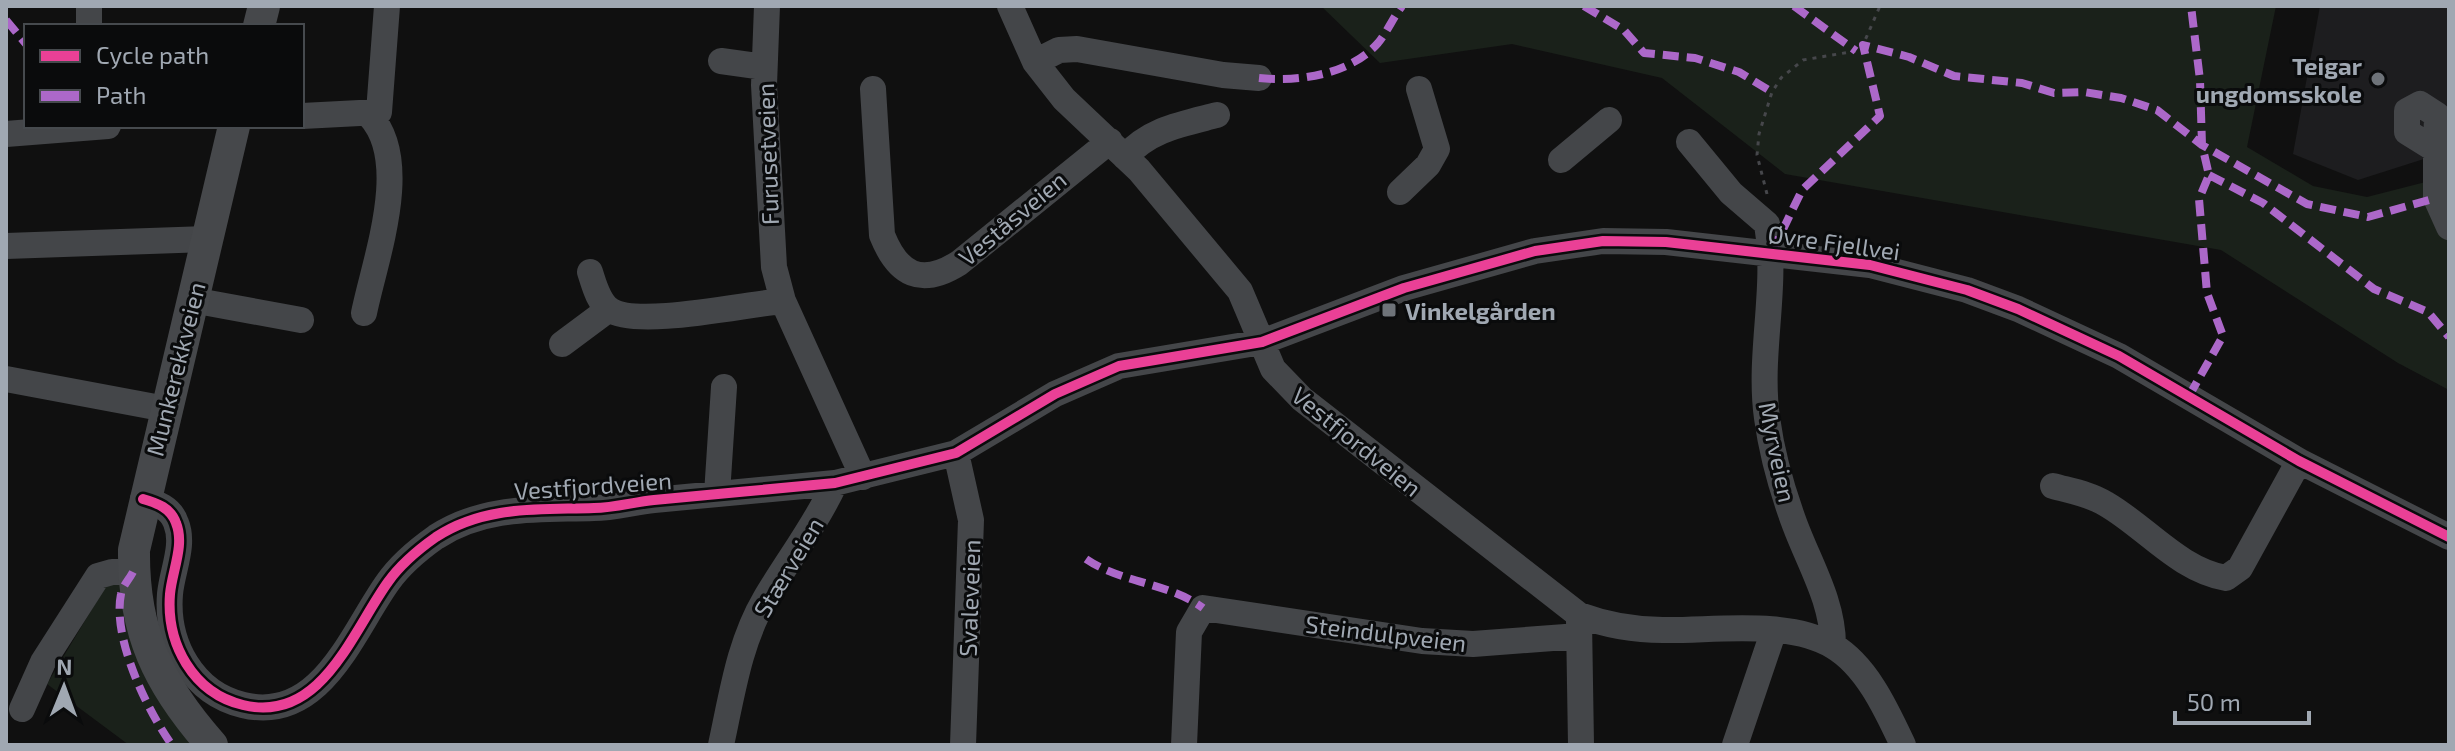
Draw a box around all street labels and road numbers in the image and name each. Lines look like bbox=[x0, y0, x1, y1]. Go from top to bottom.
street label: Furusetveien bbox=[750, 83, 784, 225]
street label: Veståsveien bbox=[952, 165, 1072, 271]
street label: Øvre Fjellvei bbox=[1766, 218, 1902, 266]
street label: Munkerekkveien bbox=[139, 279, 211, 459]
street label: Vestfjordveien bbox=[1286, 380, 1428, 502]
street label: Myrveien bbox=[1753, 399, 1803, 505]
street label: Vestfjordveien bbox=[513, 465, 673, 505]
street label: Stærveien bbox=[747, 512, 829, 622]
street label: Svaleveien bbox=[952, 539, 986, 657]
street label: Steindulpveien bbox=[1304, 609, 1468, 657]

